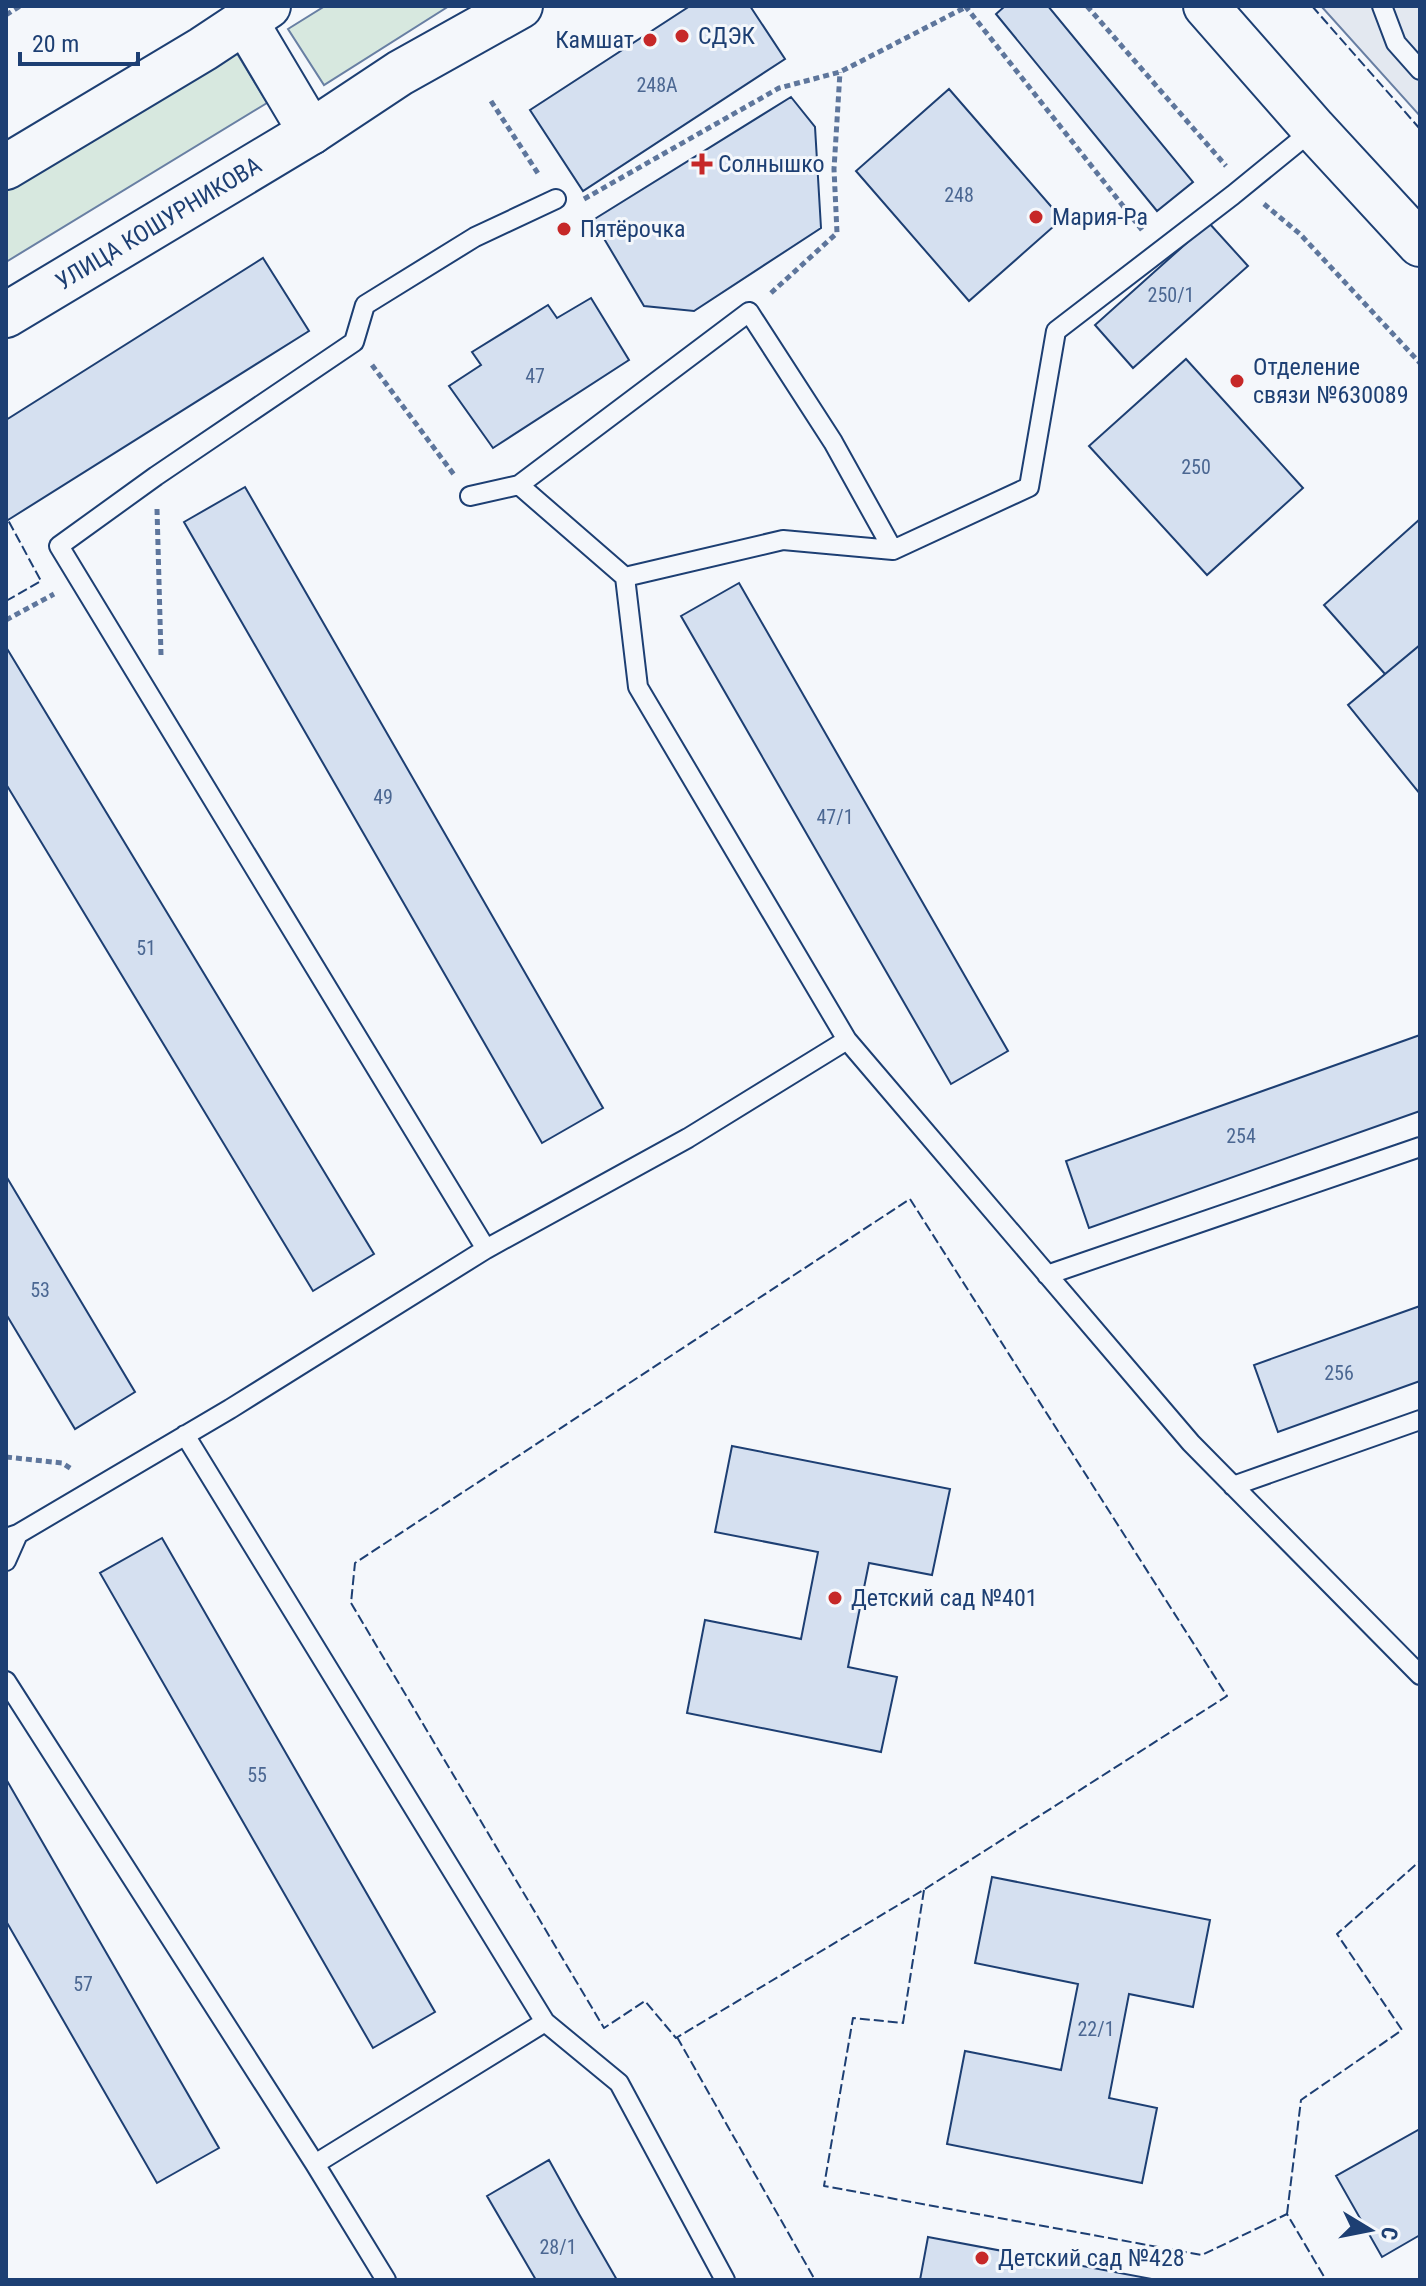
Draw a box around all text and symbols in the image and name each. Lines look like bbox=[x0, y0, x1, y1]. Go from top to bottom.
scale bar bbox=[20, 16, 138, 66]
place label: СДЭК bbox=[698, 22, 756, 50]
place label: Камшат bbox=[555, 26, 634, 54]
marker: СДЭК bbox=[673, 27, 691, 45]
text: 20 m bbox=[32, 30, 79, 58]
marker: Камшат bbox=[641, 31, 659, 49]
house number: 248А bbox=[636, 73, 678, 97]
place label: Солнышко bbox=[718, 150, 824, 178]
street label: УЛИЦА КОШУРНИКОВА bbox=[51, 151, 267, 296]
marker: Солнышко bbox=[693, 155, 711, 173]
house number: 248 bbox=[944, 183, 974, 207]
place label: Мария-Ра bbox=[1052, 203, 1148, 231]
marker: Мария-Ра bbox=[1027, 208, 1045, 226]
place label: Пятёрочка bbox=[580, 215, 685, 243]
marker: Пятёрочка bbox=[555, 220, 573, 238]
house number: 250/1 bbox=[1148, 283, 1194, 307]
place label: Отделение связи №630089 bbox=[1253, 353, 1409, 409]
house number: 47 bbox=[525, 364, 545, 388]
marker: Отделение связи №630089 bbox=[1228, 372, 1246, 390]
house number: 250 bbox=[1181, 455, 1211, 479]
house number: 49 bbox=[373, 785, 393, 809]
house number: 47/1 bbox=[816, 805, 854, 829]
house number: 51 bbox=[136, 936, 156, 960]
house number: 254 bbox=[1226, 1124, 1256, 1148]
house number: 53 bbox=[30, 1278, 50, 1302]
house number: 256 bbox=[1324, 1361, 1354, 1385]
place label: Детский сад №401 bbox=[851, 1584, 1038, 1612]
marker: Детский сад №401 bbox=[826, 1589, 844, 1607]
house number: 55 bbox=[247, 1763, 267, 1787]
house number: 57 bbox=[73, 1972, 93, 1996]
house number: 22/1 bbox=[1077, 2017, 1115, 2041]
north arrow bbox=[1330, 2190, 1410, 2270]
text: С bbox=[1376, 2225, 1403, 2242]
house number: 28/1 bbox=[539, 2235, 577, 2259]
place label: Детский сад №428 bbox=[998, 2244, 1185, 2272]
marker: Детский сад №428 bbox=[973, 2249, 991, 2267]

